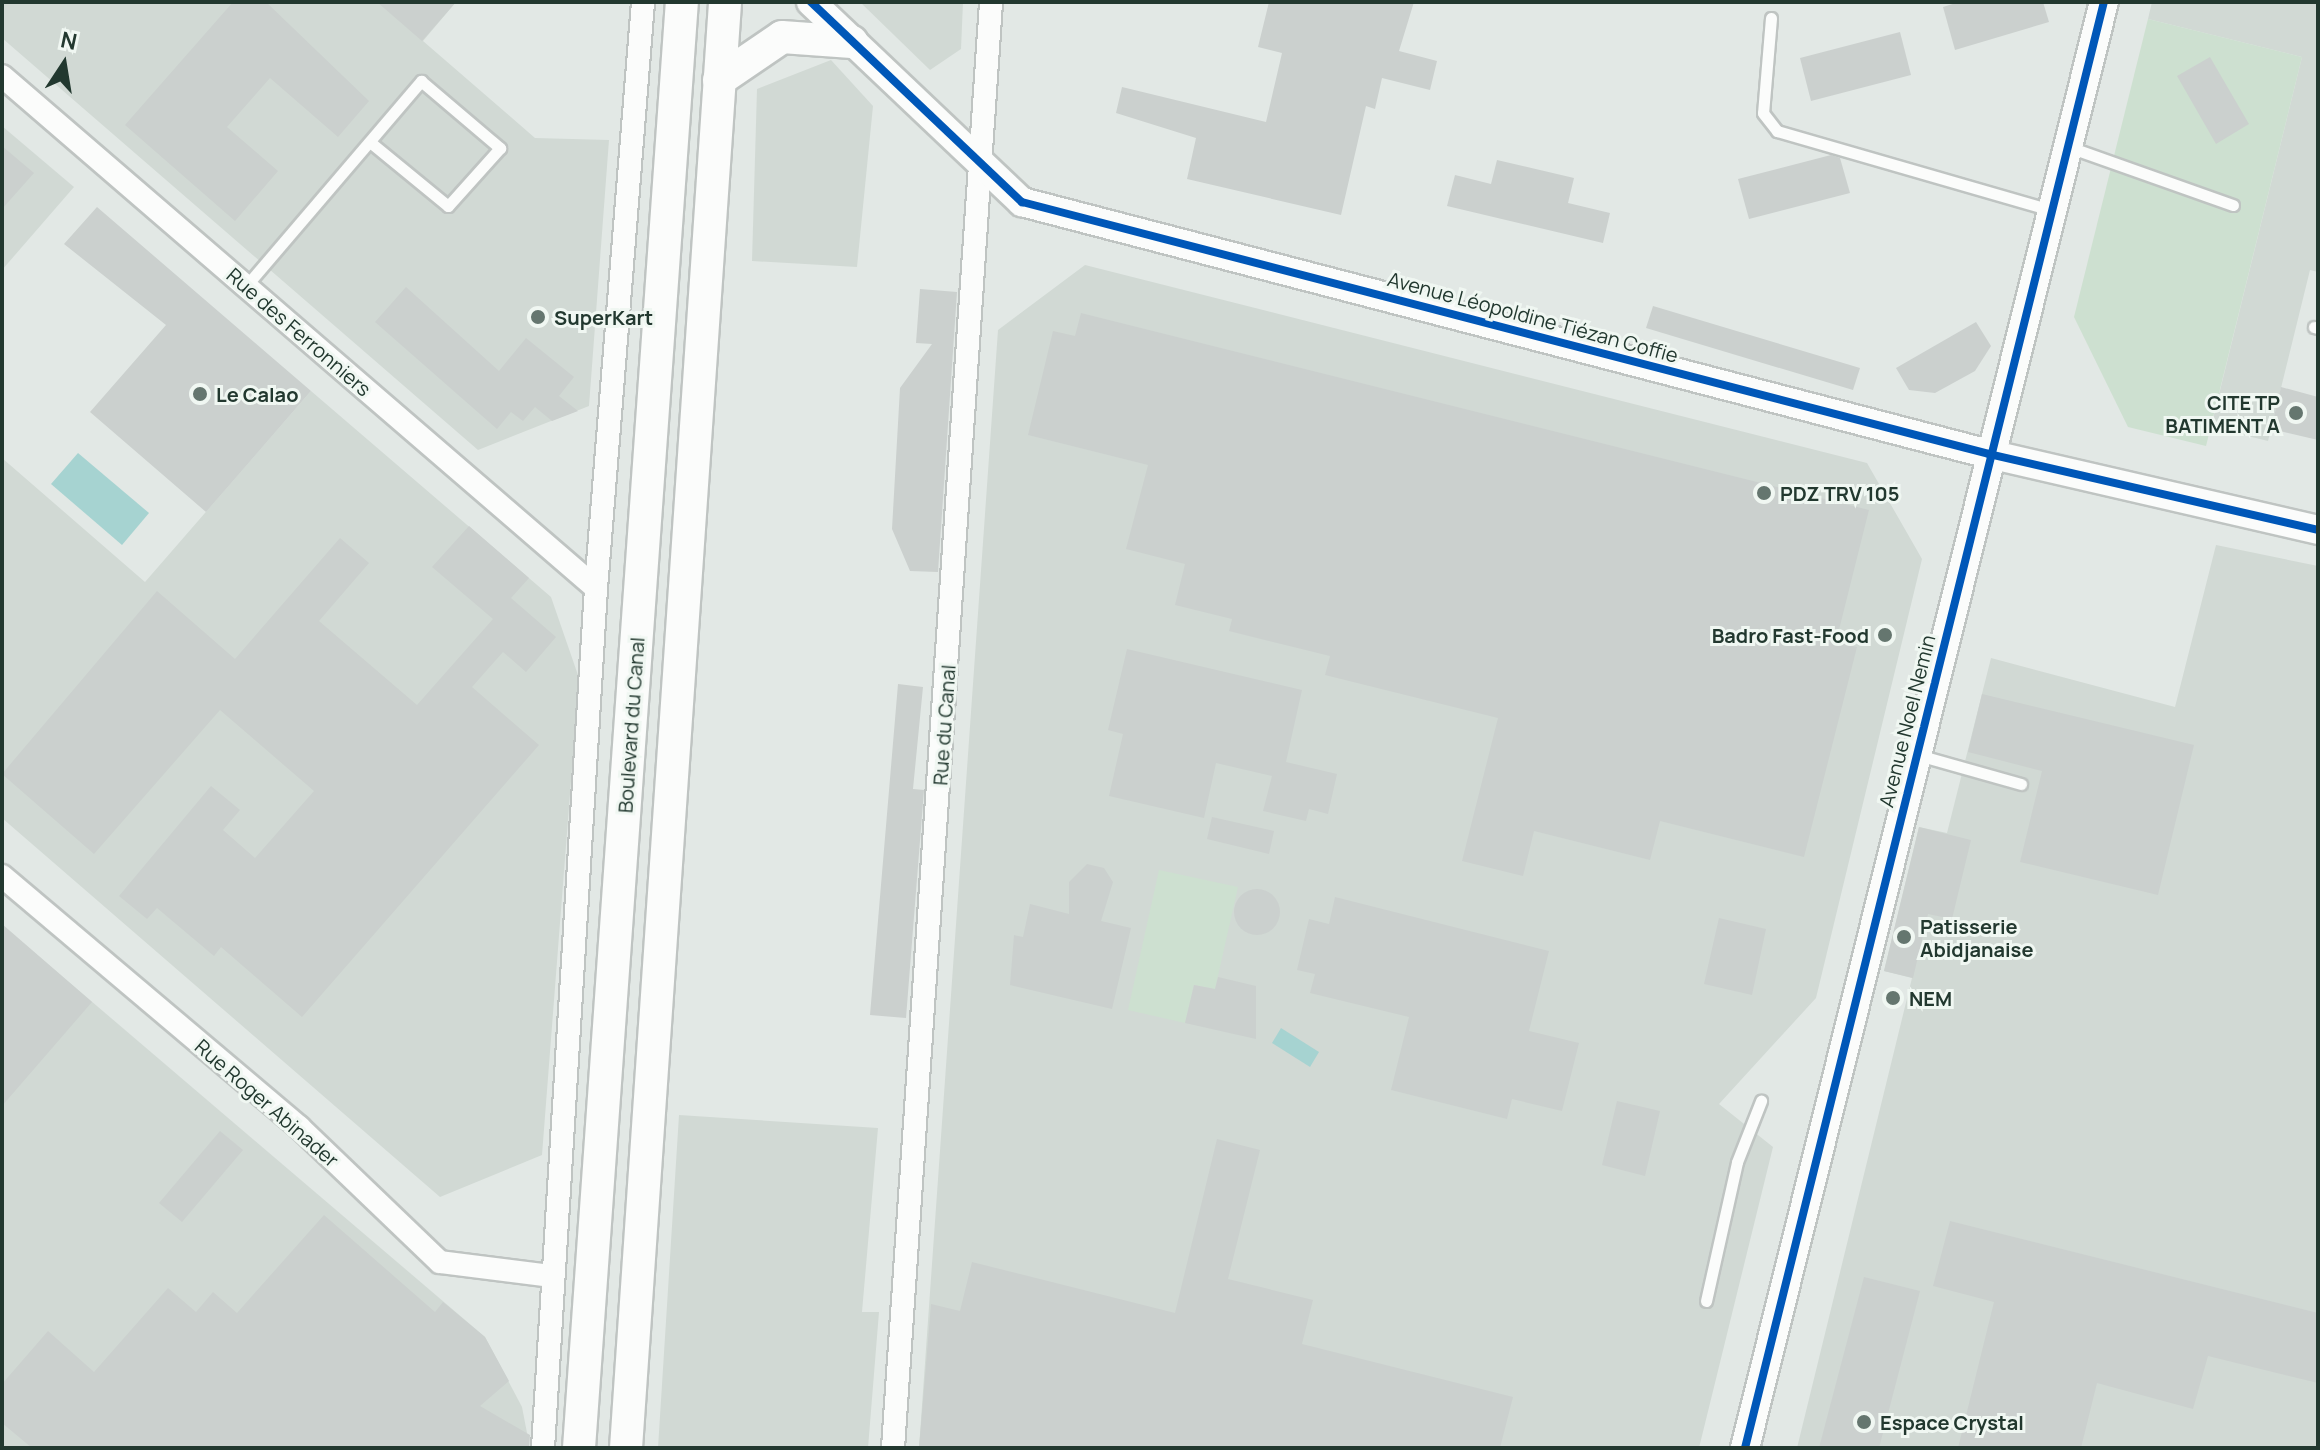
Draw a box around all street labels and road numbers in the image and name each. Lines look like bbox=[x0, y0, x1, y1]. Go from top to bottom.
street label: Rue des Ferronniers bbox=[222, 263, 376, 401]
street label: Avenue Léopoldine Tiézan Coffie bbox=[1385, 267, 1681, 367]
street label: Avenue Noel Nemin bbox=[1874, 632, 1940, 810]
street label: Boulevard du Canal bbox=[613, 636, 649, 814]
street label: Rue du Canal bbox=[928, 664, 960, 786]
street label: Rue Roger Abinader bbox=[190, 1034, 344, 1172]

